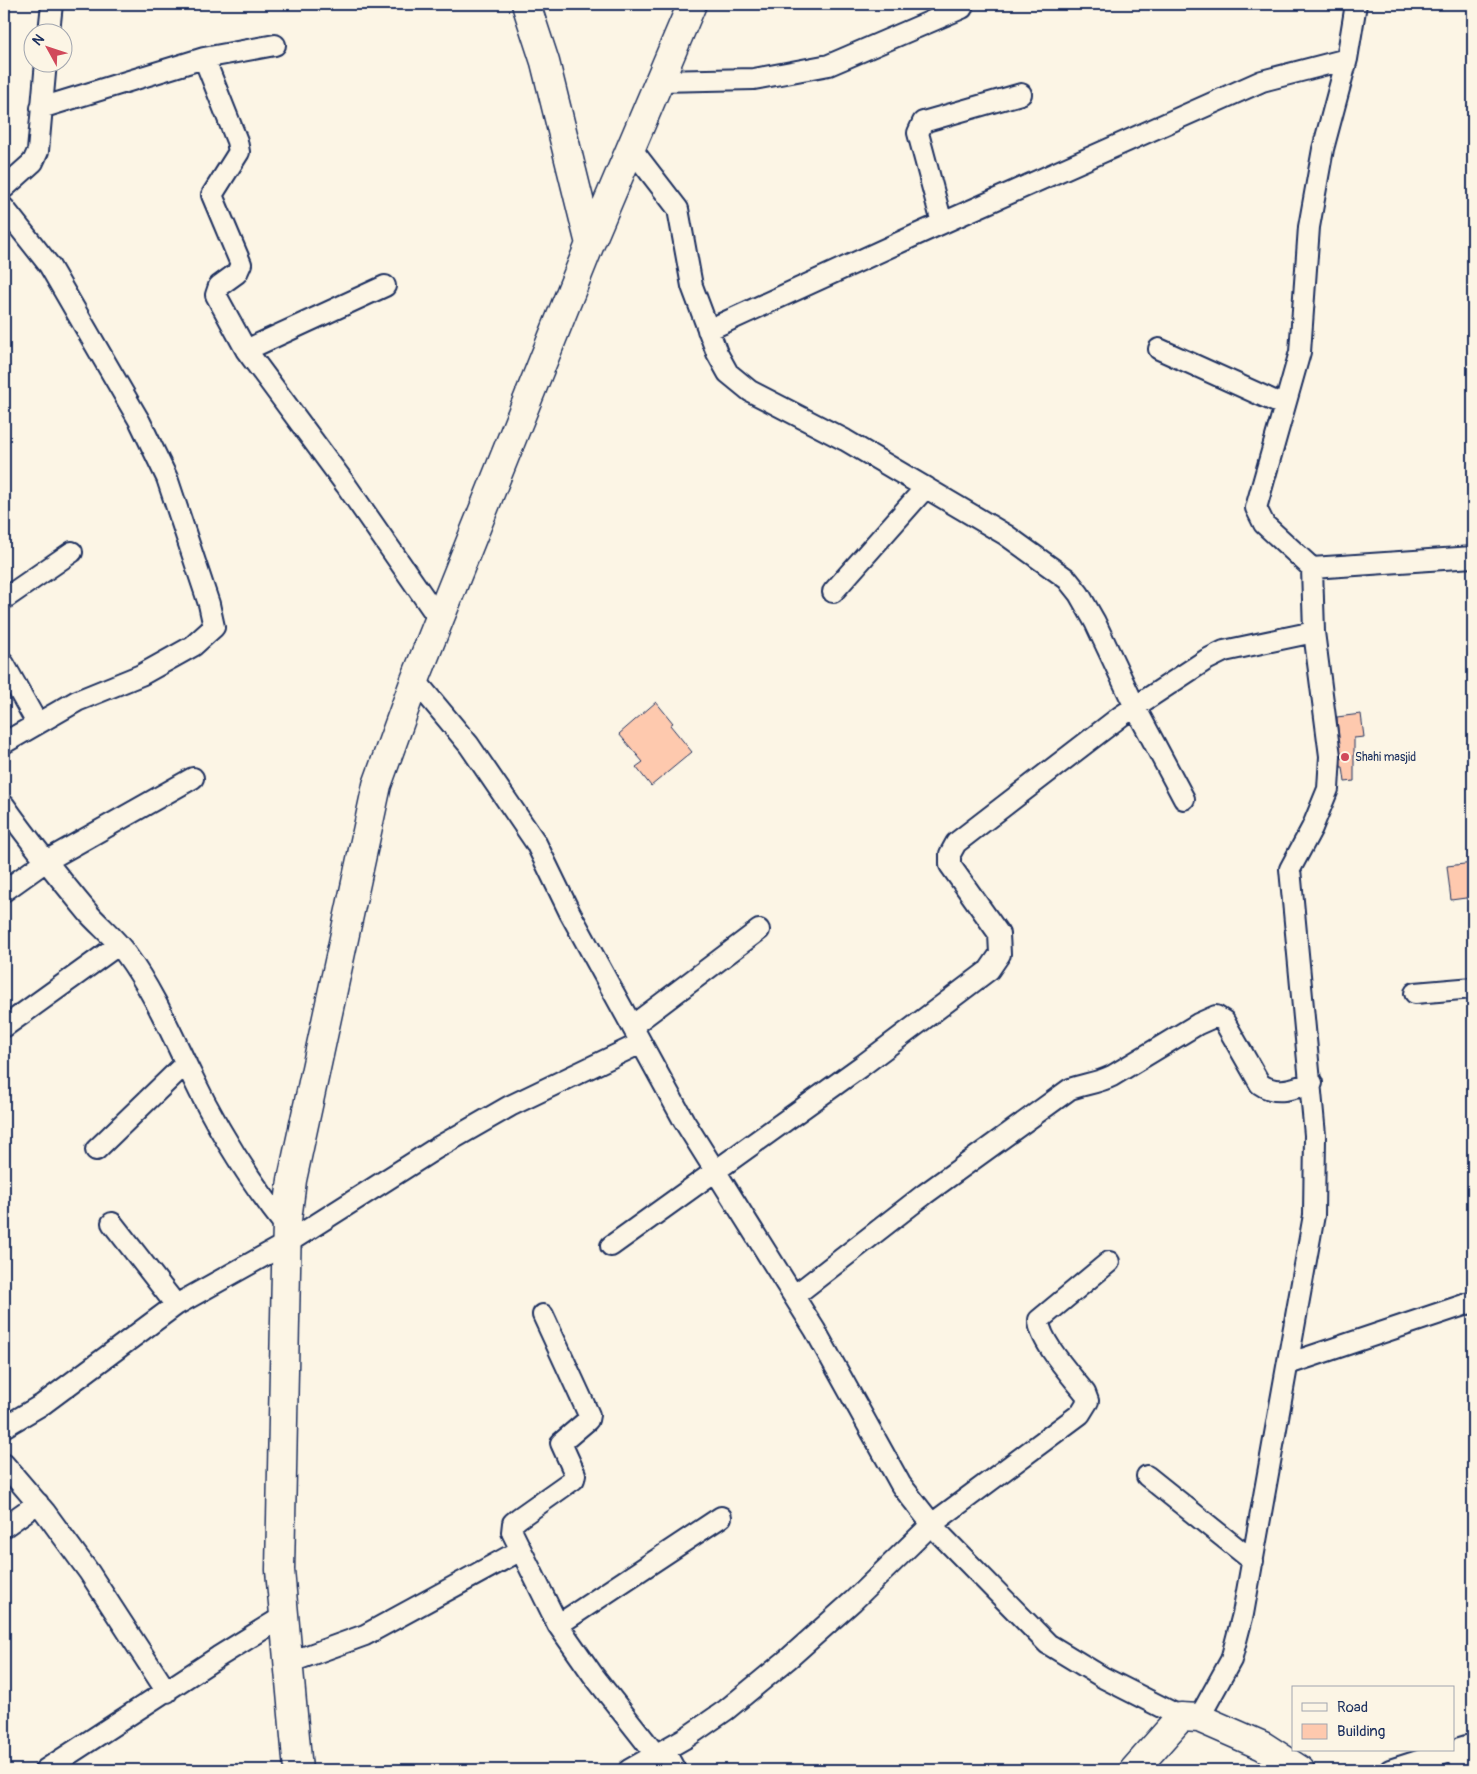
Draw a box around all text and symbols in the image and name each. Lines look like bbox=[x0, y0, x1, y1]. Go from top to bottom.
north arrow bbox=[22, 22, 72, 72]
text: N bbox=[29, 31, 48, 49]
place label: Shahi masjid bbox=[1355, 750, 1416, 765]
marker: Shahi masjid bbox=[1339, 751, 1351, 763]
legend bbox=[1292, 1686, 1454, 1752]
text: Road bbox=[1337, 1698, 1368, 1717]
text: Building bbox=[1337, 1722, 1385, 1741]

